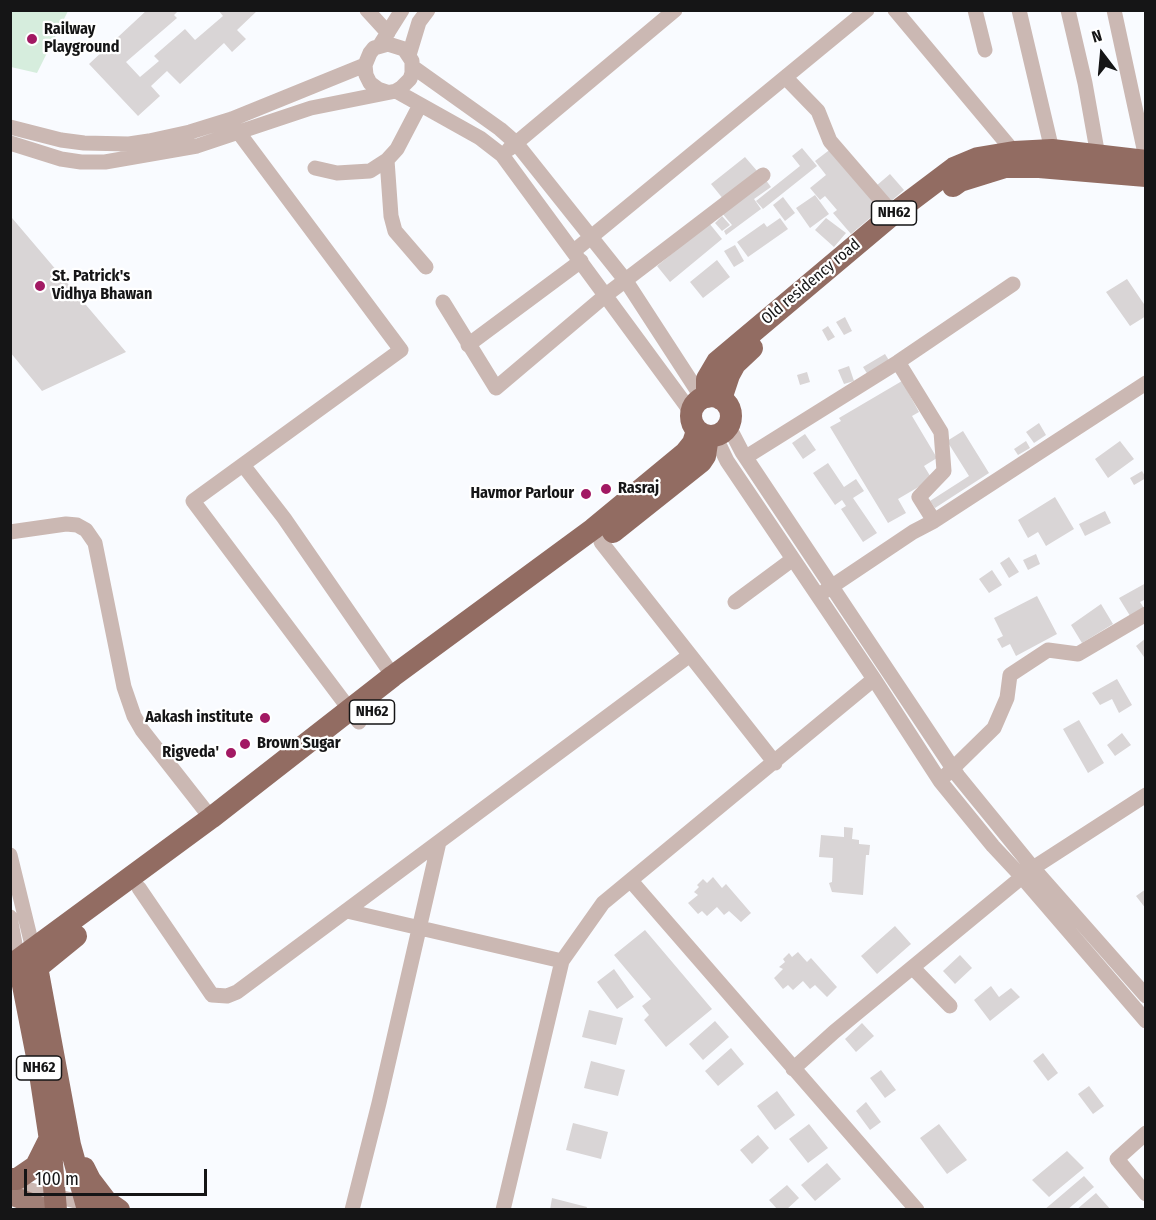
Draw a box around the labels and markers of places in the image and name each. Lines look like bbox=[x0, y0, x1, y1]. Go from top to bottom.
place label: Railway Playground bbox=[44, 20, 119, 58]
marker: Railway Playground bbox=[25, 32, 39, 46]
place label: St. Patrick's Vidhya Bhawan bbox=[52, 267, 152, 305]
marker: St. Patrick's Vidhya Bhawan bbox=[33, 279, 47, 293]
place label: Rasraj bbox=[618, 479, 659, 499]
marker: Rasraj bbox=[599, 482, 613, 496]
place label: Havmor Parlour bbox=[470, 484, 574, 504]
marker: Havmor Parlour bbox=[579, 487, 593, 501]
place label: Aakash institute bbox=[145, 708, 253, 728]
marker: Aakash institute bbox=[258, 711, 272, 725]
place label: Brown Sugar bbox=[257, 734, 341, 754]
marker: Brown Sugar bbox=[238, 737, 252, 751]
place label: Rigveda' bbox=[162, 743, 219, 763]
marker: Rigveda' bbox=[224, 746, 238, 760]

